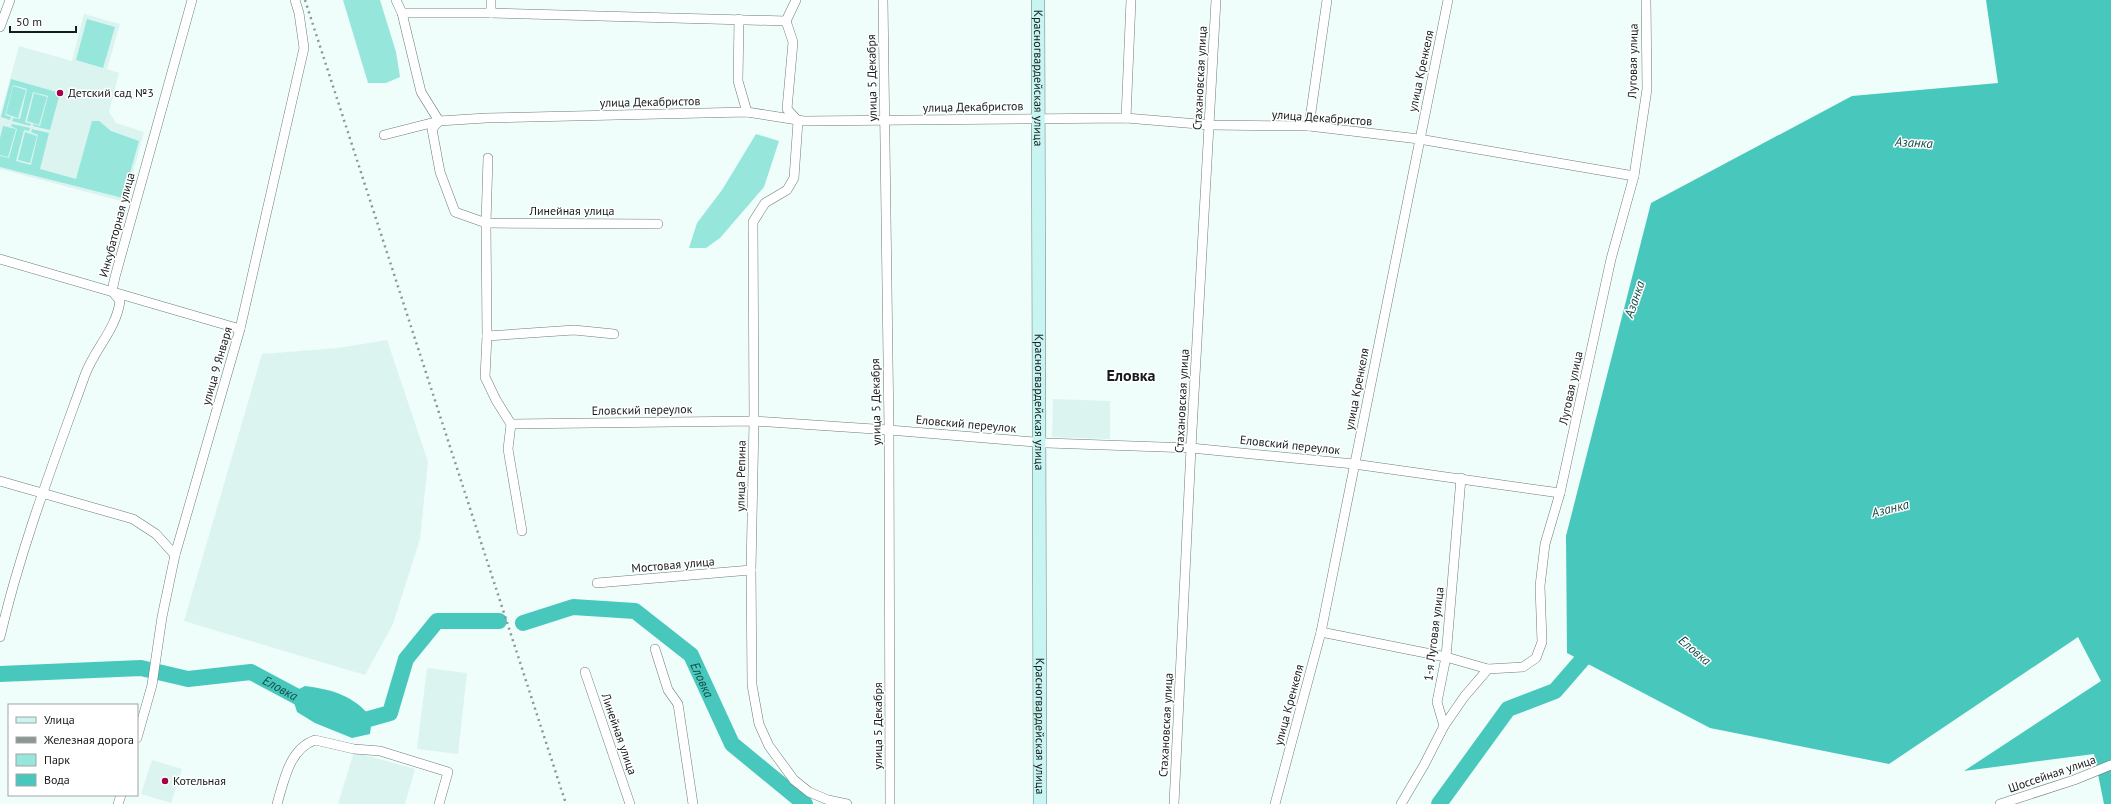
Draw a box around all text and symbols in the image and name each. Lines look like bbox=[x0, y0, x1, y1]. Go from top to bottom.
scale bar bbox=[10, 8, 76, 34]
street label: Красногвардейская улица bbox=[1031, 10, 1046, 146]
text: 50 m bbox=[16, 14, 42, 29]
street label: Луговая улица bbox=[1624, 23, 1641, 100]
street label: Стахановская улица bbox=[1189, 25, 1210, 131]
street label: улица Кренкеля bbox=[1405, 29, 1437, 113]
street label: улица 5 Декабря bbox=[863, 34, 880, 122]
place label: Детский сад №3 bbox=[68, 85, 154, 100]
marker: Детский сад №3 bbox=[55, 88, 65, 98]
street label: улица Декабристов bbox=[600, 93, 700, 110]
street label: улица Декабристов bbox=[923, 98, 1023, 115]
street label: улица Декабристов bbox=[1271, 107, 1373, 128]
water label: Азанка bbox=[1894, 133, 1934, 152]
street label: Инкубаторная улица bbox=[95, 171, 138, 279]
street label: Линейная улица bbox=[528, 203, 615, 218]
water label: Азанка bbox=[1620, 278, 1649, 321]
street label: улица 9 Января bbox=[198, 325, 235, 407]
street label: Красногвардейская улица bbox=[1032, 334, 1047, 470]
street label: улица Кренкеля bbox=[1341, 347, 1372, 431]
street label: Стахановская улица bbox=[1171, 348, 1192, 454]
street label: Луговая улица bbox=[1555, 350, 1586, 427]
street label: улица 5 Декабря bbox=[867, 358, 884, 446]
district label: Еловка bbox=[1106, 365, 1156, 385]
street label: Еловский переулок bbox=[591, 401, 693, 418]
street label: Еловский переулок bbox=[915, 412, 1017, 435]
street label: Еловский переулок bbox=[1239, 432, 1341, 457]
street label: улица Репина bbox=[732, 440, 749, 512]
water label: Азанка bbox=[1869, 496, 1911, 522]
street label: Мостовая улица bbox=[631, 553, 715, 576]
street label: 1-я Луговая улица bbox=[1420, 586, 1447, 682]
water label: Еловка bbox=[1675, 632, 1715, 669]
street label: Красногвардейская улица bbox=[1033, 658, 1048, 794]
water label: Еловка bbox=[686, 659, 718, 701]
street label: улица Кренкеля bbox=[1270, 663, 1307, 747]
water label: Еловка bbox=[260, 672, 301, 705]
street label: Стахановская улица bbox=[1155, 672, 1176, 778]
street label: улица 5 Декабря bbox=[870, 682, 885, 770]
street label: Линейная улица bbox=[598, 690, 640, 777]
legend bbox=[8, 704, 138, 796]
text: Улица bbox=[44, 712, 75, 727]
text: Железная дорога bbox=[43, 732, 134, 747]
street label: Шоссейная улица bbox=[2006, 751, 2098, 796]
text: Парк bbox=[44, 752, 70, 767]
text: Вода bbox=[44, 772, 70, 787]
place label: Котельная bbox=[173, 773, 226, 788]
marker: Котельная bbox=[160, 776, 170, 786]

